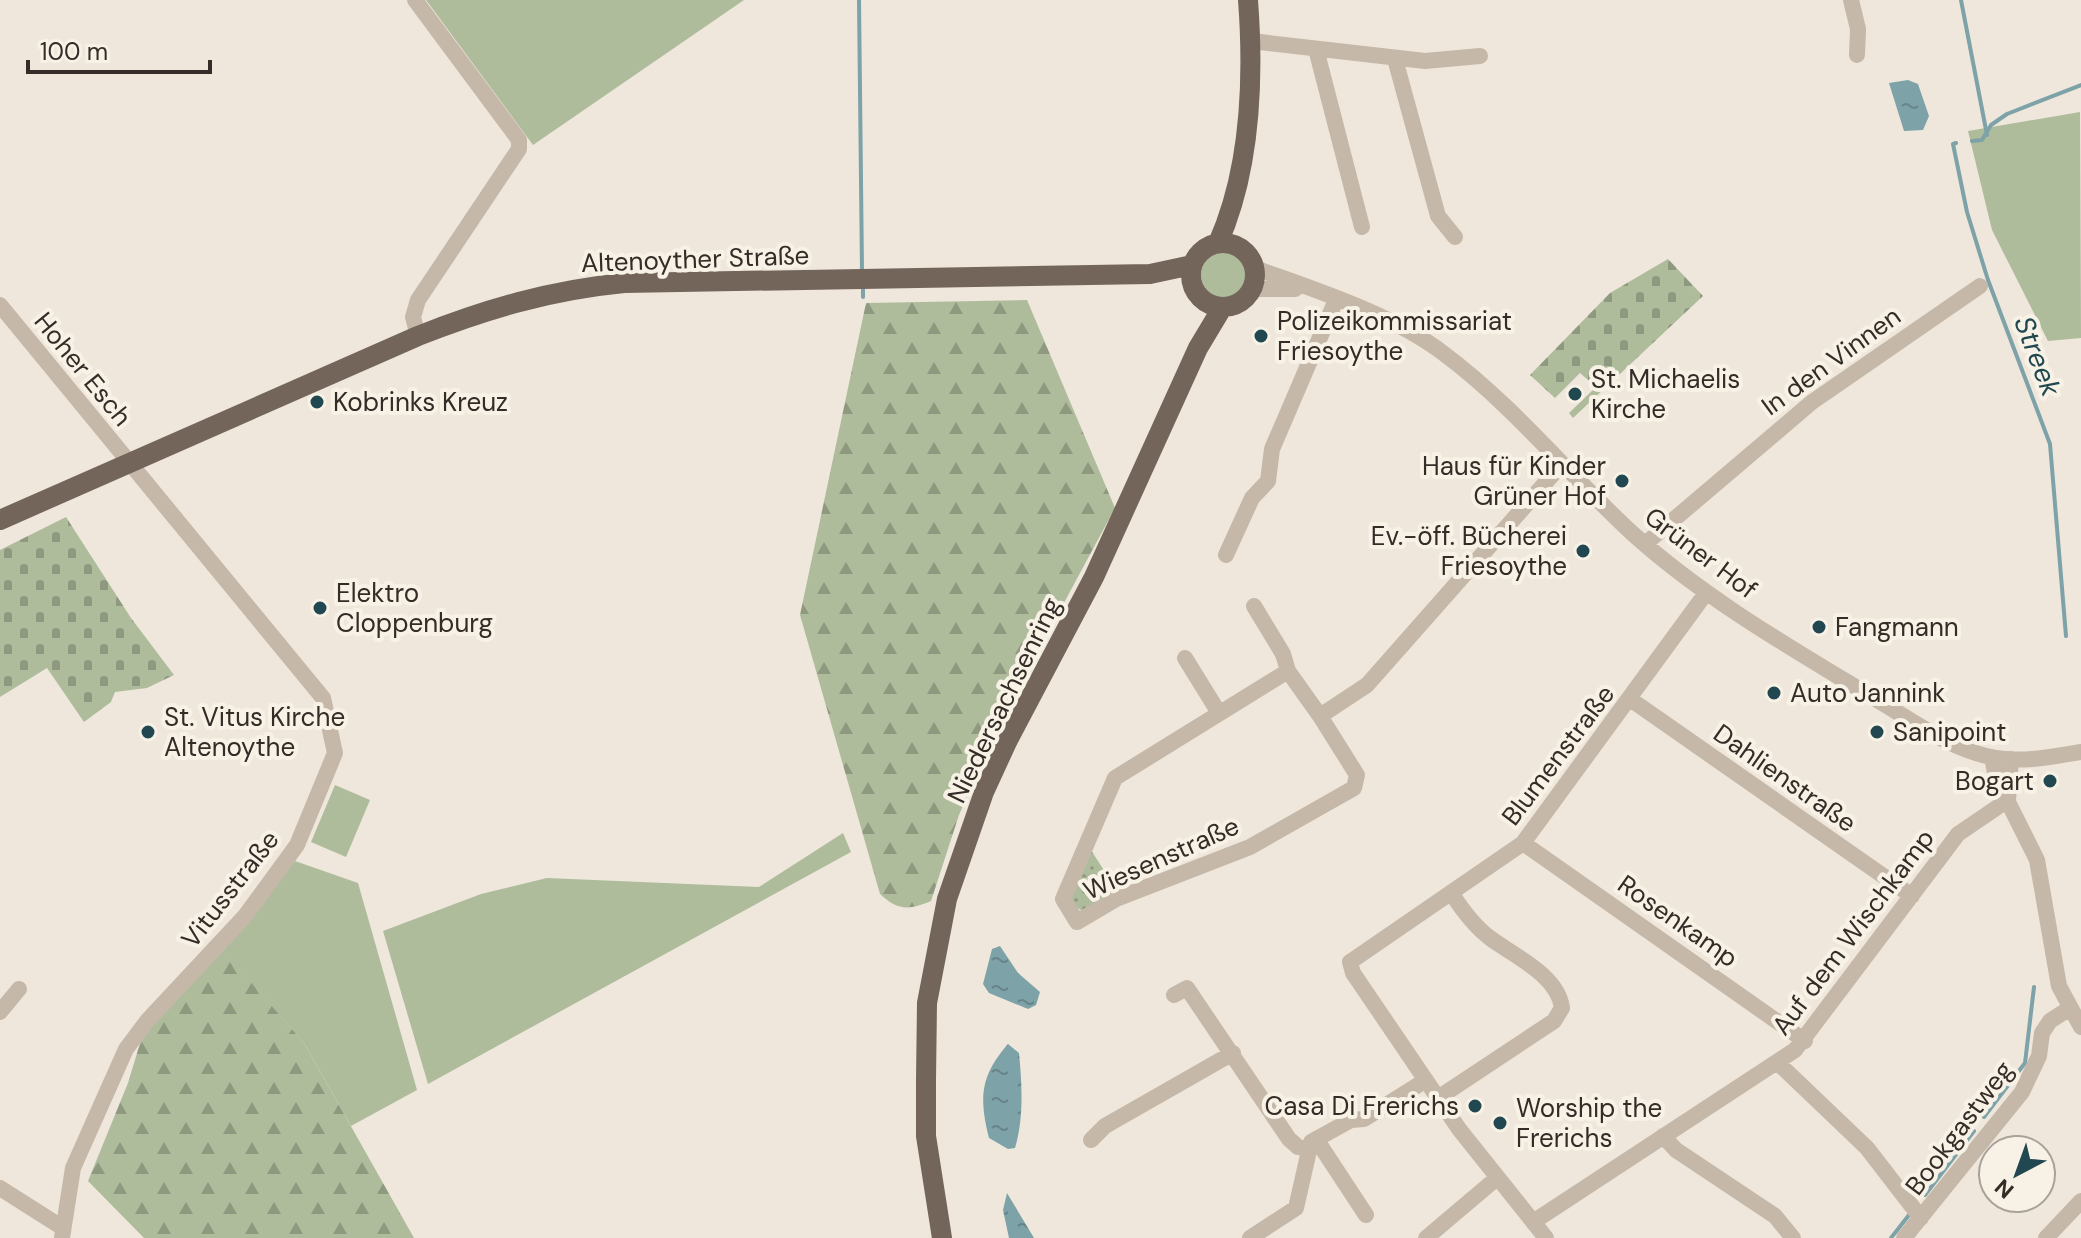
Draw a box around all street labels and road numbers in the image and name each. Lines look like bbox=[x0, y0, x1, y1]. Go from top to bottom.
street label: Altenoyther Straße bbox=[580, 238, 810, 280]
street label: In den Vinnen bbox=[1755, 299, 1907, 423]
street label: Hoher Esch bbox=[27, 305, 139, 433]
street label: Grüner Hof bbox=[1638, 500, 1764, 607]
street label: Niedersachsenring bbox=[939, 592, 1069, 808]
street label: Blumenstraße bbox=[1494, 678, 1622, 832]
street label: Dahlienstraße bbox=[1707, 716, 1863, 840]
street label: Wiesenstraße bbox=[1078, 809, 1244, 907]
street label: Auf dem Wischkamp bbox=[1764, 822, 1942, 1042]
street label: Vitusstraße bbox=[174, 823, 286, 955]
street label: Rosenkamp bbox=[1611, 867, 1745, 975]
street label: Bookgastweg bbox=[1897, 1054, 2021, 1202]

